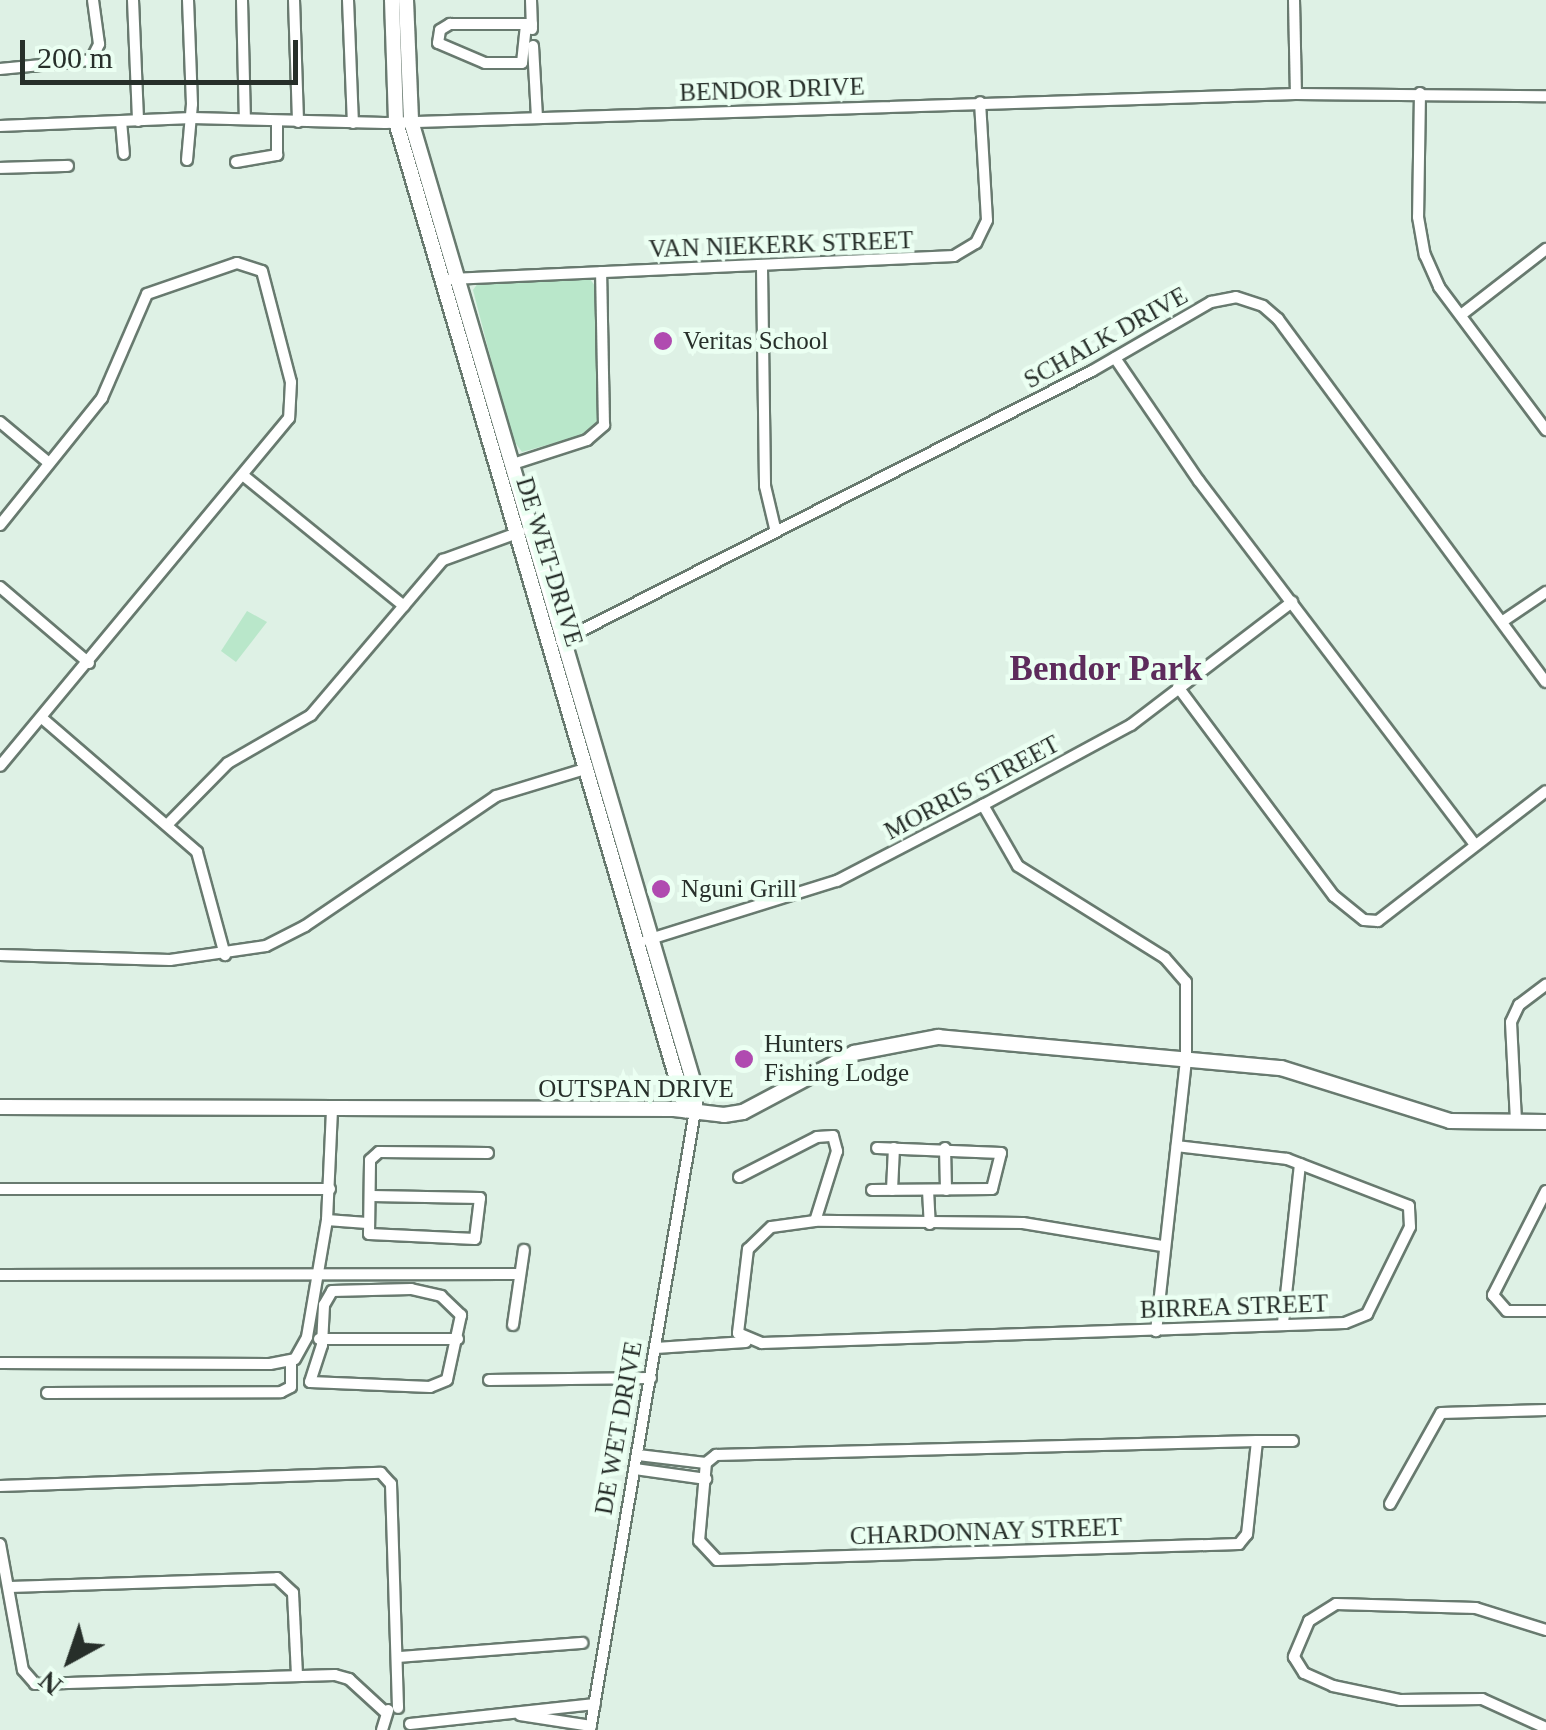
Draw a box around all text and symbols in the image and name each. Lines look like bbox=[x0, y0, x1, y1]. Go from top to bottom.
scale bar bbox=[25, 20, 302, 82]
text: 200 m bbox=[37, 41, 113, 74]
street label: BENDOR DRIVE bbox=[679, 72, 865, 108]
street label: VAN NIEKERK STREET bbox=[648, 225, 914, 265]
street label: SCHALK DRIVE bbox=[1019, 281, 1193, 395]
place label: Veritas School bbox=[683, 326, 828, 356]
marker: Veritas School bbox=[652, 330, 674, 352]
street label: DE WET DRIVE bbox=[509, 473, 589, 651]
district label: Bendor Park bbox=[1009, 648, 1203, 690]
street label: MORRIS STREET bbox=[879, 729, 1065, 847]
place label: Nguni Grill bbox=[681, 874, 797, 904]
marker: Nguni Grill bbox=[650, 878, 672, 900]
place label: Hunters Fishing Lodge bbox=[764, 1030, 909, 1089]
marker: Hunters Fishing Lodge bbox=[733, 1048, 755, 1070]
street label: OUTSPAN DRIVE bbox=[538, 1074, 734, 1104]
street label: BIRREA STREET bbox=[1139, 1289, 1329, 1325]
street label: DE WET DRIVE bbox=[589, 1339, 649, 1517]
street label: CHARDONNAY STREET bbox=[849, 1512, 1123, 1552]
north arrow bbox=[20, 1610, 120, 1710]
text: N bbox=[33, 1665, 68, 1702]

